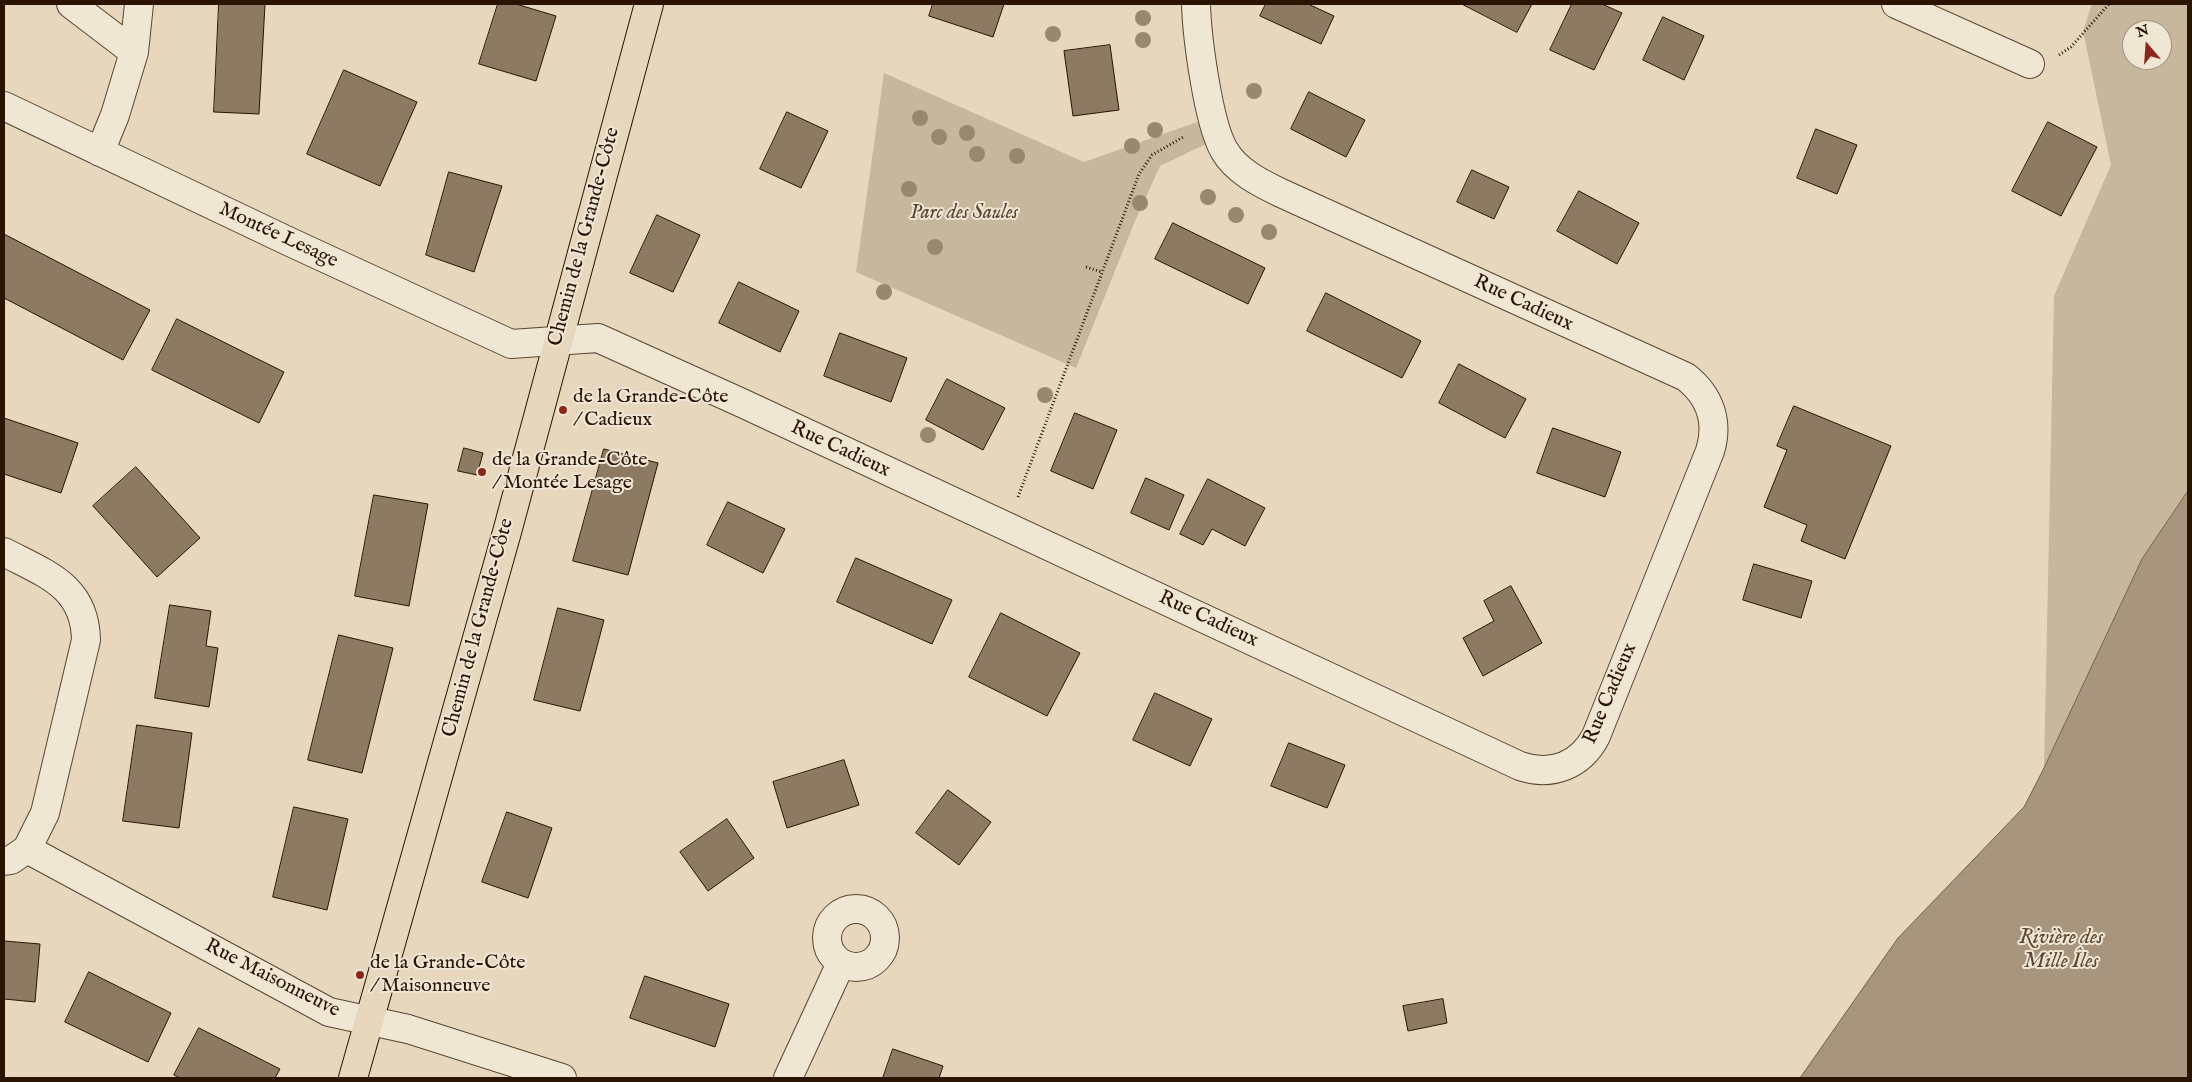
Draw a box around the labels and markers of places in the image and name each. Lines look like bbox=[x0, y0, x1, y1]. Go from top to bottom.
place label: de la Grande-Côte / Cadieux bbox=[573, 386, 728, 433]
marker: de la Grande-Côte / Cadieux bbox=[557, 404, 569, 416]
place label: de la Grande-Côte / Montée Lesage bbox=[492, 449, 647, 496]
marker: de la Grande-Côte / Montée Lesage bbox=[476, 466, 488, 478]
place label: de la Grande-Côte / Maisonneuve bbox=[370, 952, 525, 999]
marker: de la Grande-Côte / Maisonneuve bbox=[354, 969, 366, 981]

